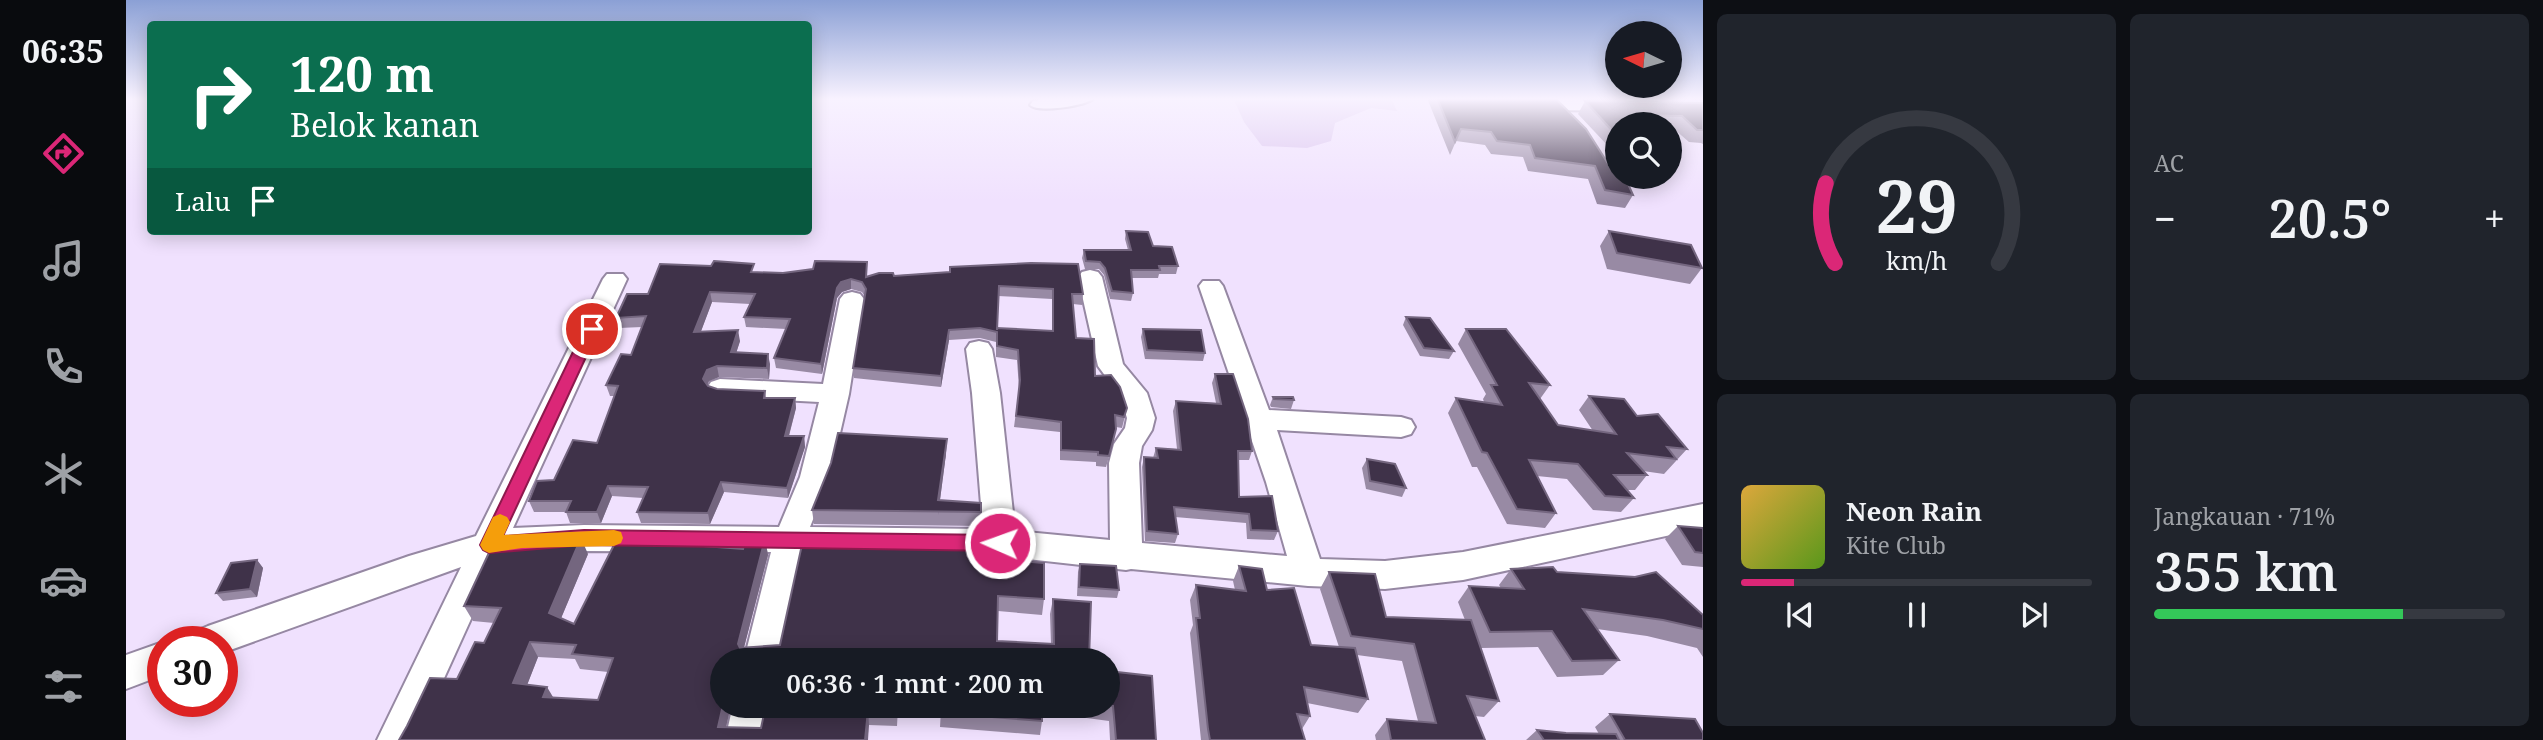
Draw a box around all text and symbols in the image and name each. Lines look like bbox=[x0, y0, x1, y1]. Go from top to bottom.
north arrow bbox=[1605, 21, 1682, 98]
map controls bbox=[1605, 21, 1682, 189]
text: 06:35 bbox=[22, 29, 104, 72]
text: 120 m bbox=[290, 40, 434, 106]
icon: right bbox=[175, 49, 266, 140]
text: Belok kanan bbox=[290, 103, 480, 146]
button: search bbox=[1605, 112, 1682, 189]
icon: directions bbox=[39, 129, 88, 178]
text: AC bbox=[2154, 147, 2184, 179]
text: 29 bbox=[1875, 155, 1958, 254]
icon: arrive bbox=[244, 182, 282, 220]
text: 20.5° bbox=[2268, 182, 2391, 253]
text: Lalu bbox=[175, 183, 230, 219]
text: − bbox=[2154, 192, 2176, 244]
text: + bbox=[2484, 192, 2505, 244]
icon: music bbox=[39, 236, 88, 285]
text: km/h bbox=[1886, 243, 1947, 277]
pin bbox=[562, 299, 622, 359]
icon: arrive bbox=[573, 310, 611, 348]
icon: phone bbox=[39, 342, 88, 391]
icon: climate bbox=[39, 449, 88, 498]
text: Neon Rain bbox=[1846, 493, 1982, 529]
text: Jangkauan · 71% bbox=[2154, 500, 2335, 532]
position arrow bbox=[963, 506, 1037, 580]
text: Kite Club bbox=[1846, 529, 1946, 561]
text: 355 km bbox=[2154, 535, 2338, 606]
icon: car bbox=[39, 556, 88, 605]
icon: previous bbox=[1781, 596, 1819, 634]
icon: pause bbox=[1898, 596, 1936, 634]
icon: next bbox=[2015, 596, 2053, 634]
speed limit sign: 30 bbox=[147, 626, 238, 717]
icon: filters bbox=[39, 662, 88, 711]
text: 06:36 · 1 mnt · 200 m bbox=[786, 665, 1044, 701]

